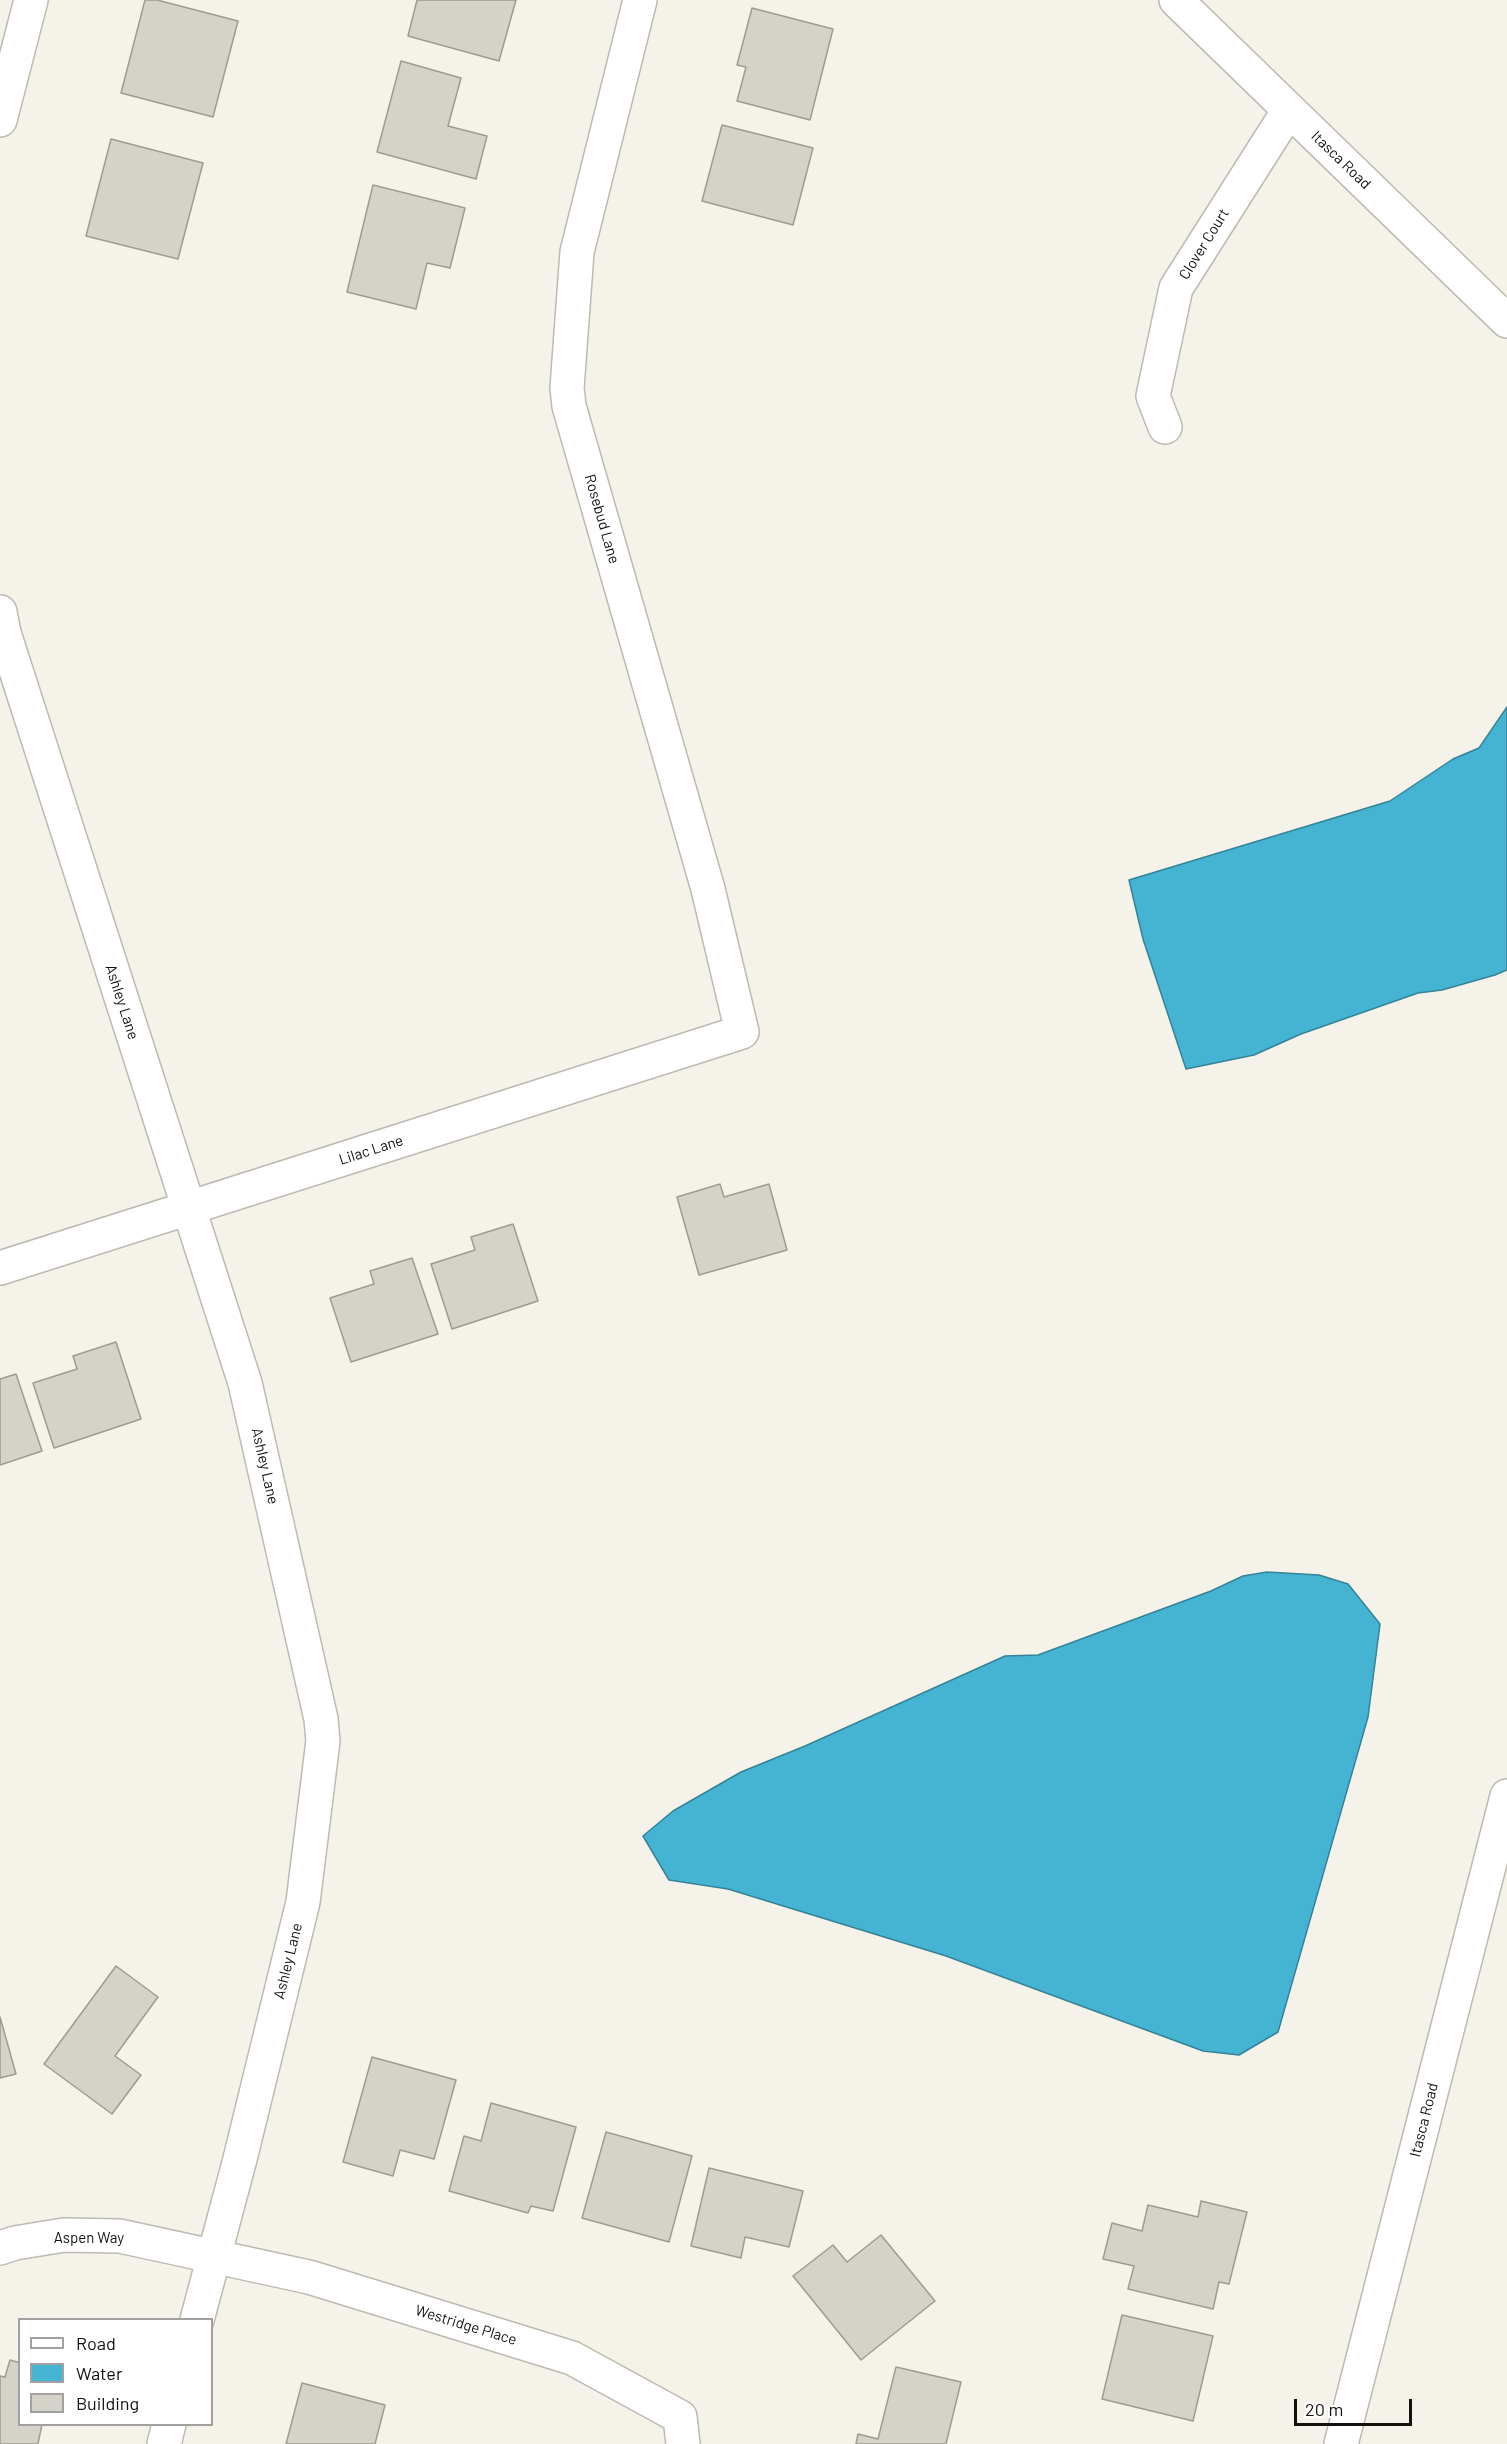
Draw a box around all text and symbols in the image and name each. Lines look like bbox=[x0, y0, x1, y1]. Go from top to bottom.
street label: Itasca Road bbox=[1307, 127, 1375, 193]
street label: Clover Court bbox=[1175, 205, 1233, 283]
street label: Rosebud Lane bbox=[581, 472, 623, 566]
street label: Ashley Lane bbox=[101, 962, 143, 1042]
street label: Lilac Lane bbox=[337, 1131, 405, 1169]
street label: Ashley Lane bbox=[247, 1426, 283, 1506]
street label: Ashley Lane bbox=[270, 1921, 306, 2001]
street label: Itasca Road bbox=[1406, 2081, 1442, 2159]
street label: Aspen Way bbox=[54, 2229, 124, 2247]
street label: Westridge Place bbox=[413, 2301, 519, 2349]
legend bbox=[18, 2318, 213, 2426]
text: Road bbox=[76, 2332, 116, 2354]
text: Water bbox=[76, 2362, 123, 2384]
scale bar bbox=[1297, 2387, 1416, 2425]
text: Building bbox=[76, 2392, 139, 2414]
text: 20 m bbox=[1305, 2398, 1343, 2420]

